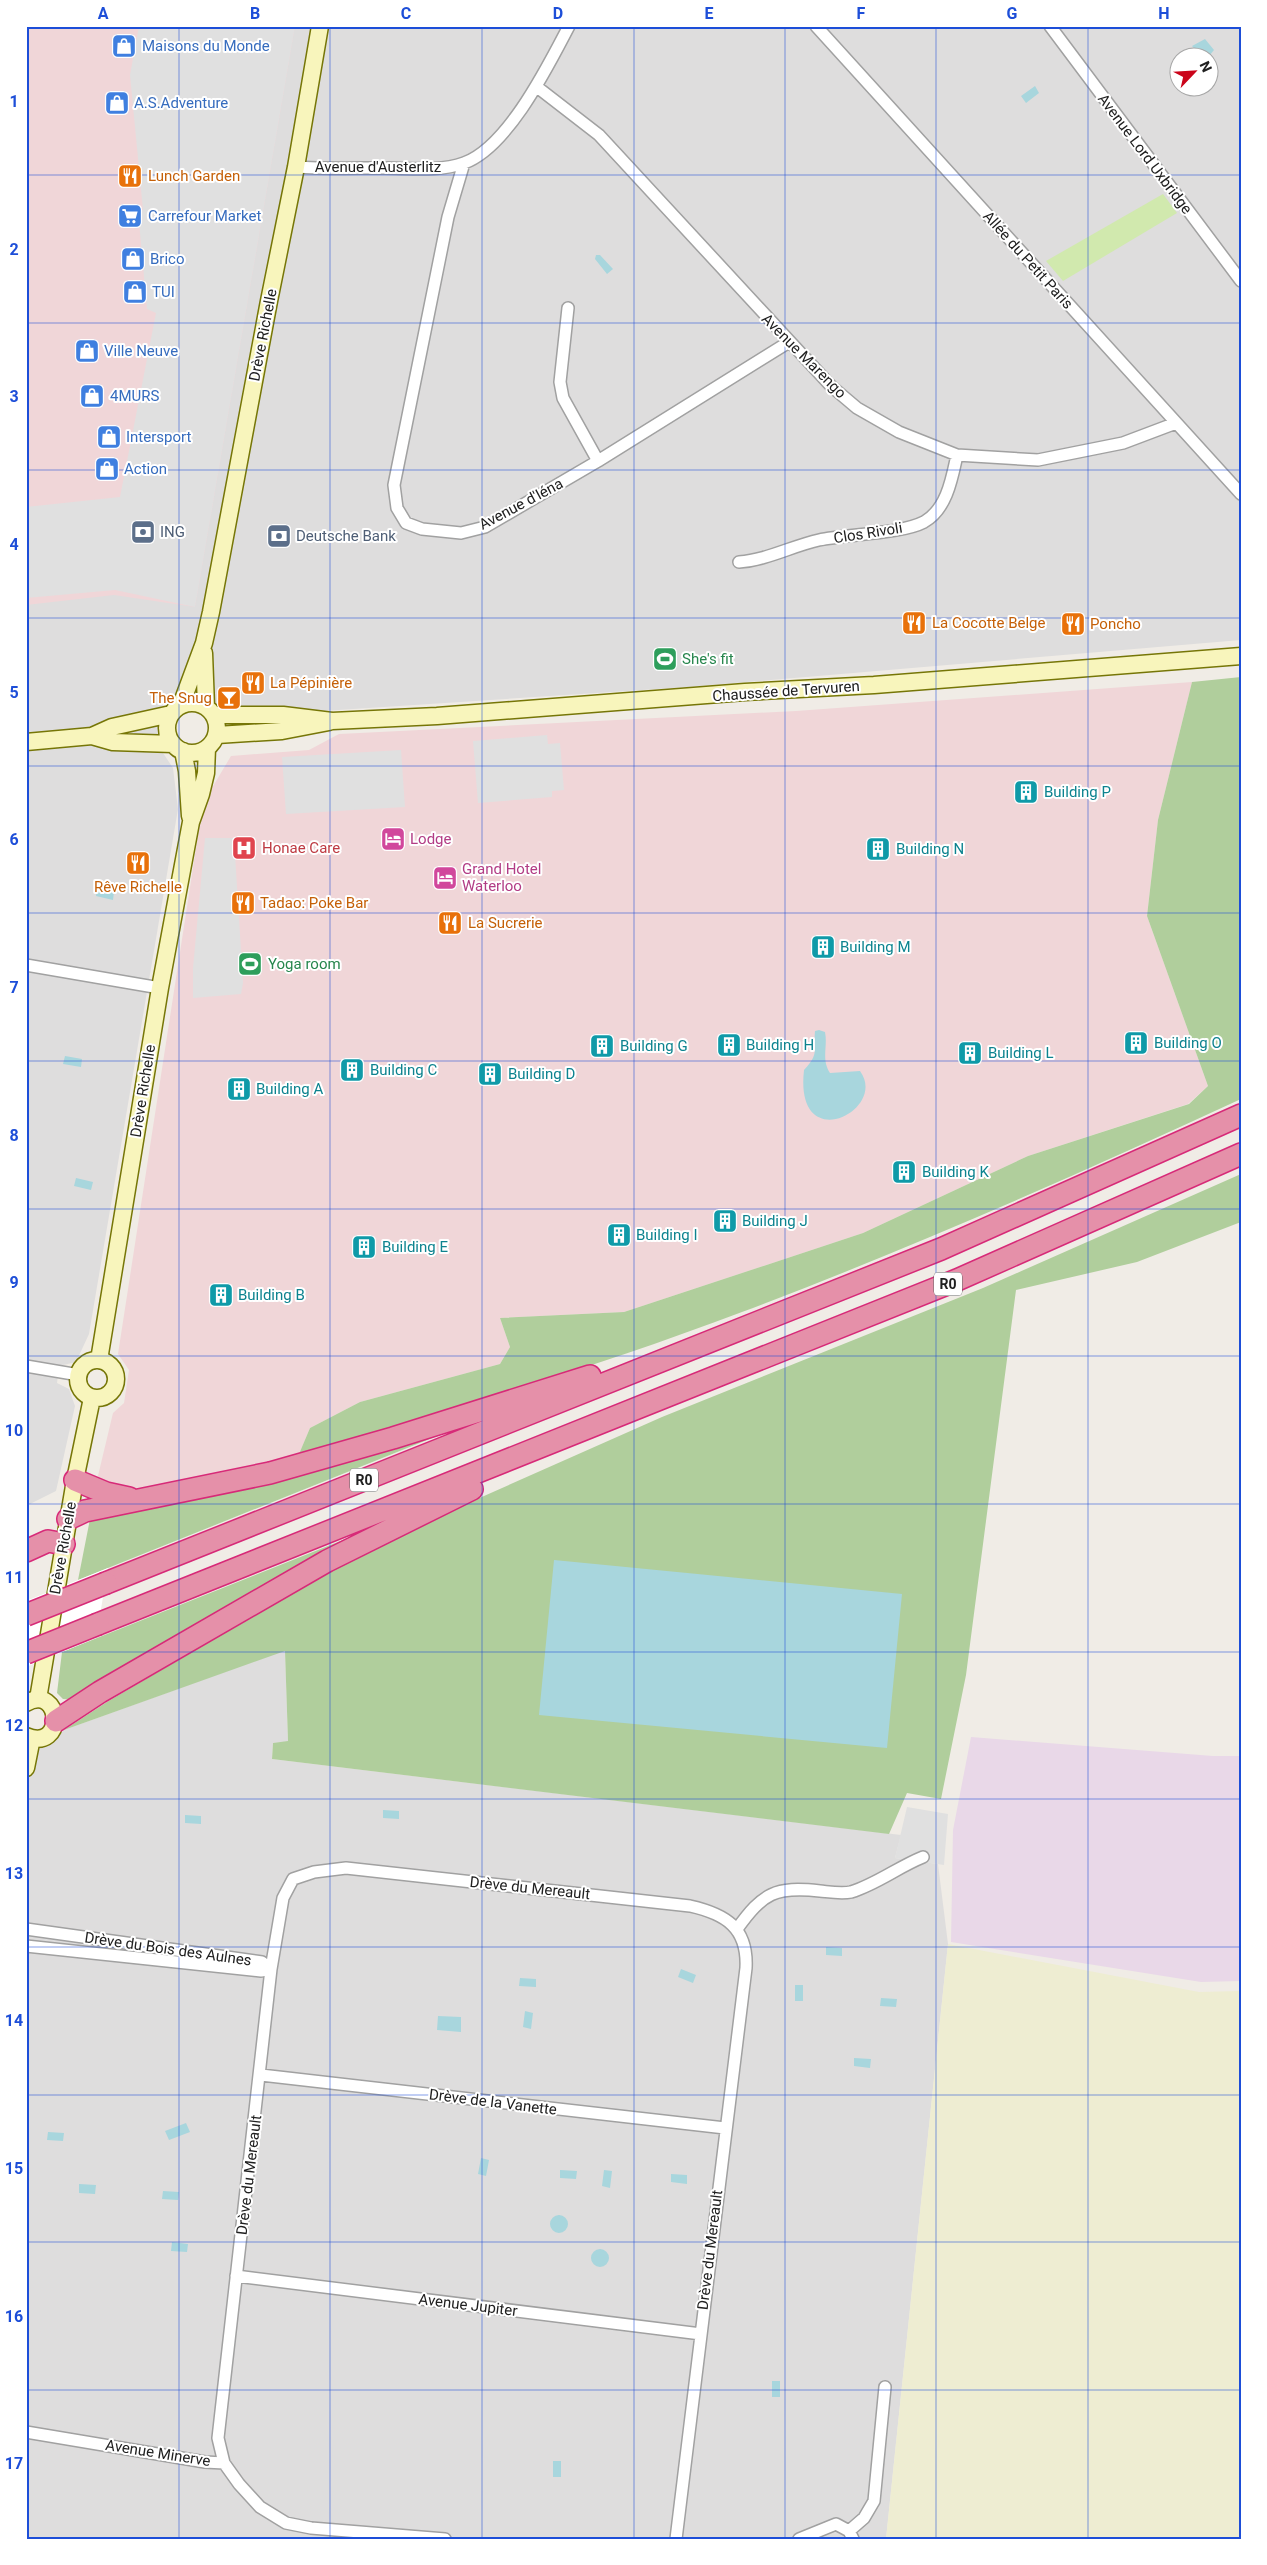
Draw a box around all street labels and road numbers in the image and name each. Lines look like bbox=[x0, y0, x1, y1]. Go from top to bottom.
street label: Avenue Lord Uxbridge bbox=[1094, 90, 1196, 218]
street label: Avenue d'Austerlitz bbox=[315, 158, 441, 176]
street label: Allée du Petit Paris bbox=[979, 207, 1077, 313]
street label: Drève Richelle bbox=[245, 287, 281, 383]
street label: Avenue Marengo bbox=[758, 310, 850, 402]
street label: Avenue d'Iéna bbox=[476, 474, 566, 534]
street label: Clos Rivoli bbox=[832, 519, 904, 547]
street label: Chaussée de Tervuren bbox=[712, 677, 860, 705]
street label: Drève Richelle bbox=[127, 1043, 159, 1139]
road number: R0 bbox=[934, 1272, 962, 1296]
road number: R0 bbox=[350, 1468, 378, 1492]
street label: Drève Richelle bbox=[46, 1500, 80, 1596]
street label: Drève du Mereault bbox=[469, 1873, 591, 1903]
street label: Drève du Bois des Aulnes bbox=[83, 1928, 253, 1970]
street label: Drève de la Vanette bbox=[428, 2085, 558, 2119]
street label: Drève du Mereault bbox=[233, 2114, 265, 2236]
street label: Drève du Mereault bbox=[694, 2189, 726, 2311]
street label: Avenue Jupiter bbox=[418, 2290, 518, 2320]
street label: Avenue Minerve bbox=[104, 2436, 212, 2470]

